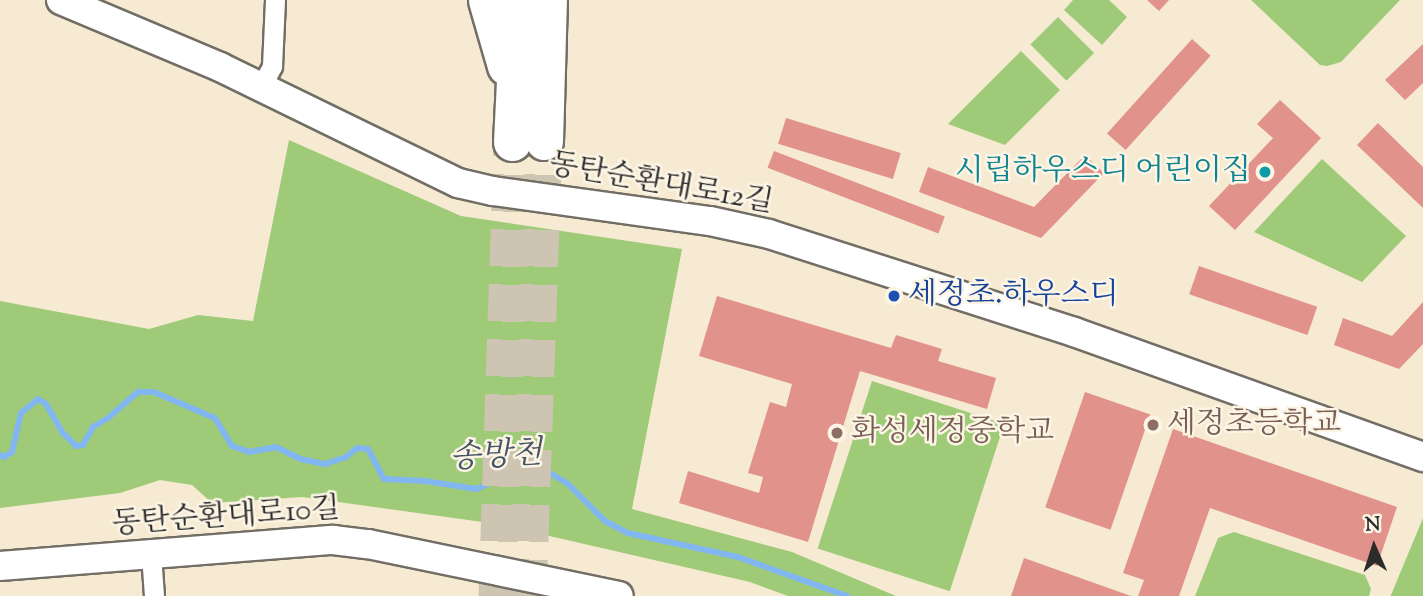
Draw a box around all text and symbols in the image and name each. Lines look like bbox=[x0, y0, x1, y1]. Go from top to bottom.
street label: 동탄순환대로12길 bbox=[546, 148, 776, 222]
place label: 시립하우스디 어린이집 bbox=[955, 154, 1251, 190]
marker: 시립하우스디 어린이집 bbox=[1257, 164, 1273, 180]
place label: 세정초.하우스디 bbox=[908, 278, 1118, 314]
marker: 세정초.하우스디 bbox=[886, 288, 902, 304]
place label: 세정초등학교 bbox=[1167, 407, 1341, 443]
place label: 화성세정중학교 bbox=[851, 415, 1054, 451]
marker: 세정초등학교 bbox=[1145, 417, 1161, 433]
marker: 화성세정중학교 bbox=[829, 425, 845, 441]
water label: 송방천 bbox=[449, 435, 543, 479]
street label: 동탄순환대로10길 bbox=[111, 492, 341, 544]
north arrow bbox=[1339, 512, 1409, 582]
text: N bbox=[1365, 512, 1381, 539]

